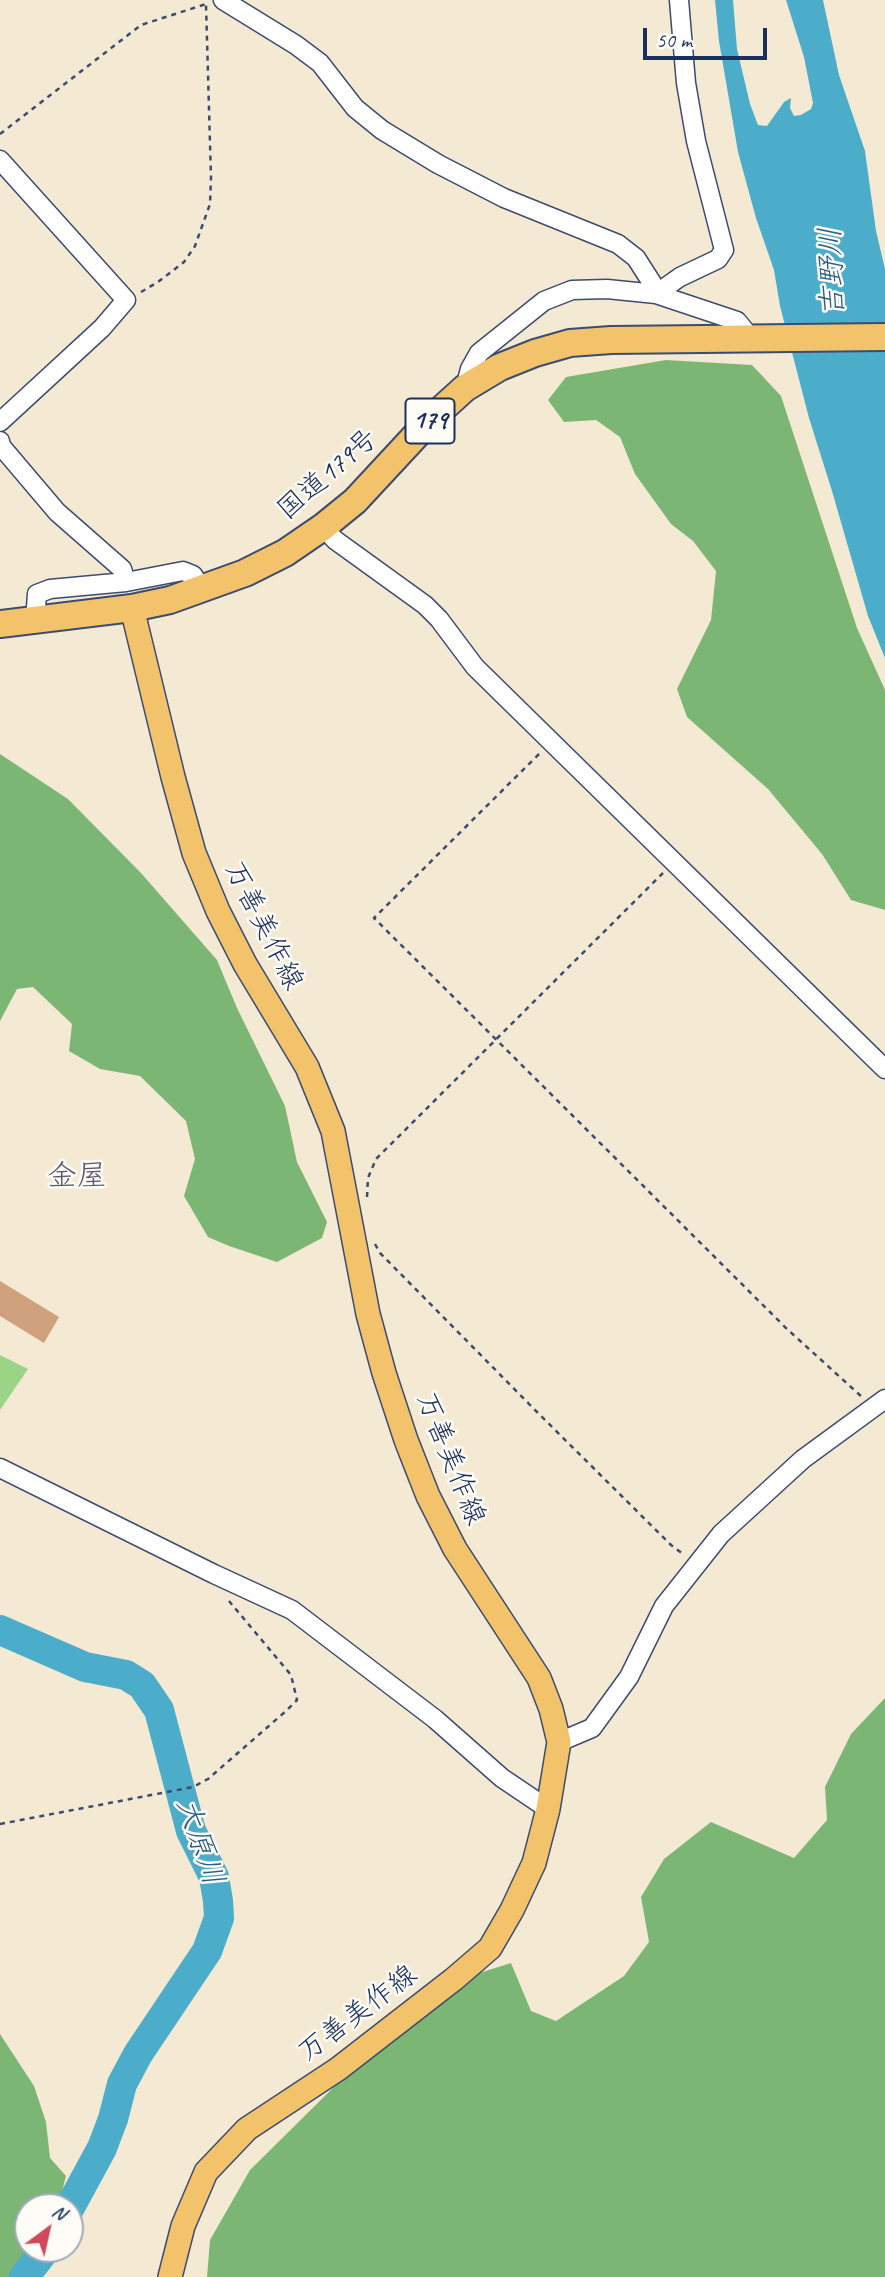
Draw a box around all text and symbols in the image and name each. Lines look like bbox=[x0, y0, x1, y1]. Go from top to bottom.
scale bar bbox=[647, 14, 771, 58]
text: 50 m bbox=[656, 27, 692, 53]
water label: 吉野川 bbox=[813, 226, 853, 318]
road number: 179 bbox=[406, 398, 454, 444]
street label: 国道179号 bbox=[271, 422, 385, 528]
street label: 万善美作線 bbox=[216, 856, 310, 996]
district label: 金屋 bbox=[47, 1159, 107, 1195]
street label: 万善美作線 bbox=[408, 1388, 492, 1530]
water label: 大原川 bbox=[167, 1794, 231, 1890]
street label: 万善美作線 bbox=[292, 1958, 424, 2070]
north arrow bbox=[14, 2193, 84, 2263]
text: N bbox=[48, 2199, 71, 2225]

